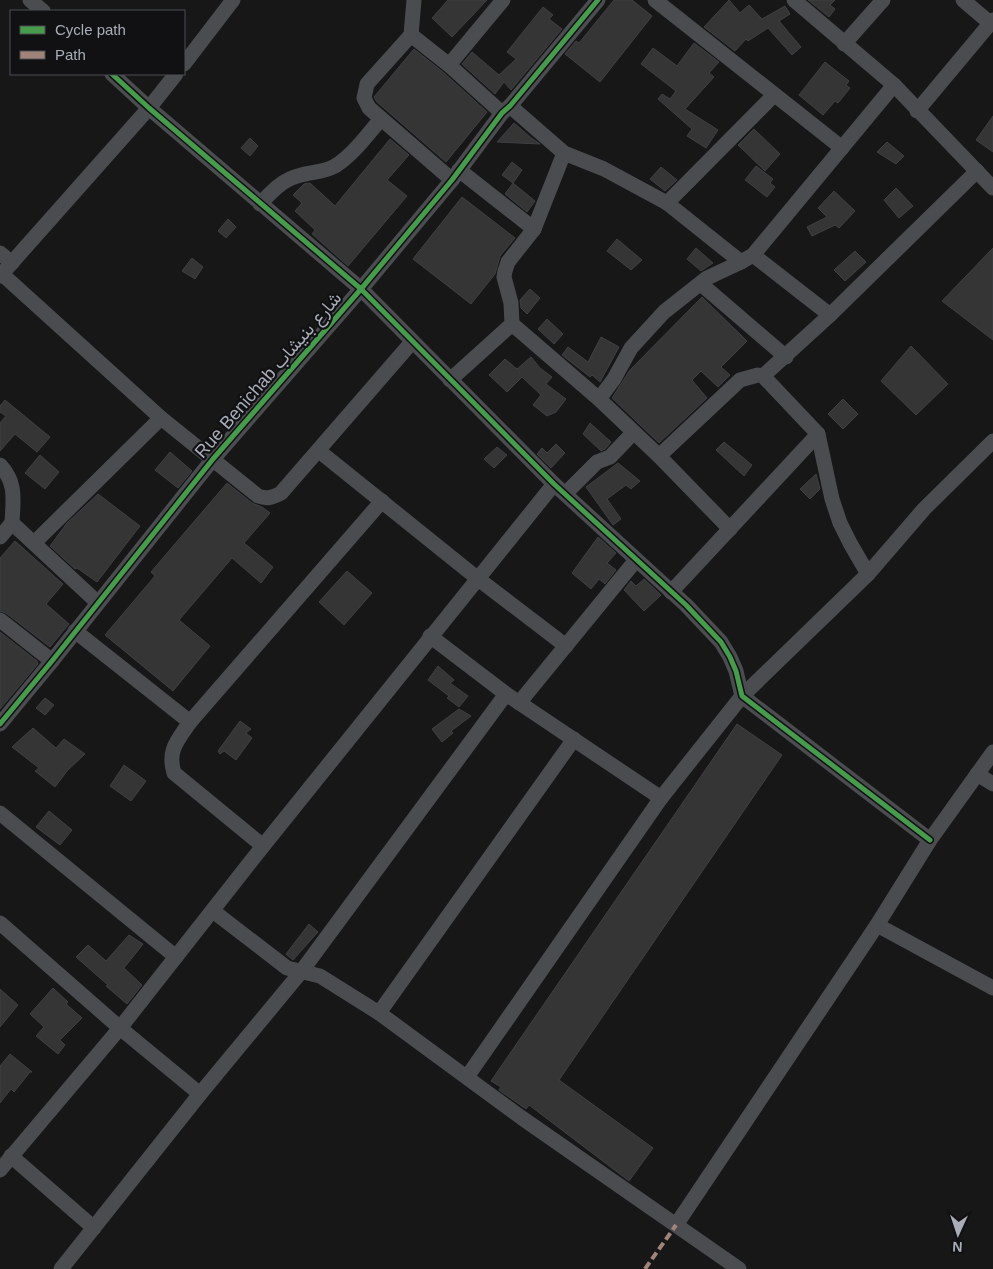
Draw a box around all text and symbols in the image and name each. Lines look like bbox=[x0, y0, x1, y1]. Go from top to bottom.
legend bbox=[10, 10, 185, 75]
text: Cycle path bbox=[55, 21, 126, 38]
text: Path bbox=[55, 46, 86, 63]
street label: Rue Benichab شارع بنيشاب bbox=[191, 288, 347, 463]
north arrow bbox=[933, 1209, 983, 1259]
text: N bbox=[952, 1239, 963, 1255]

